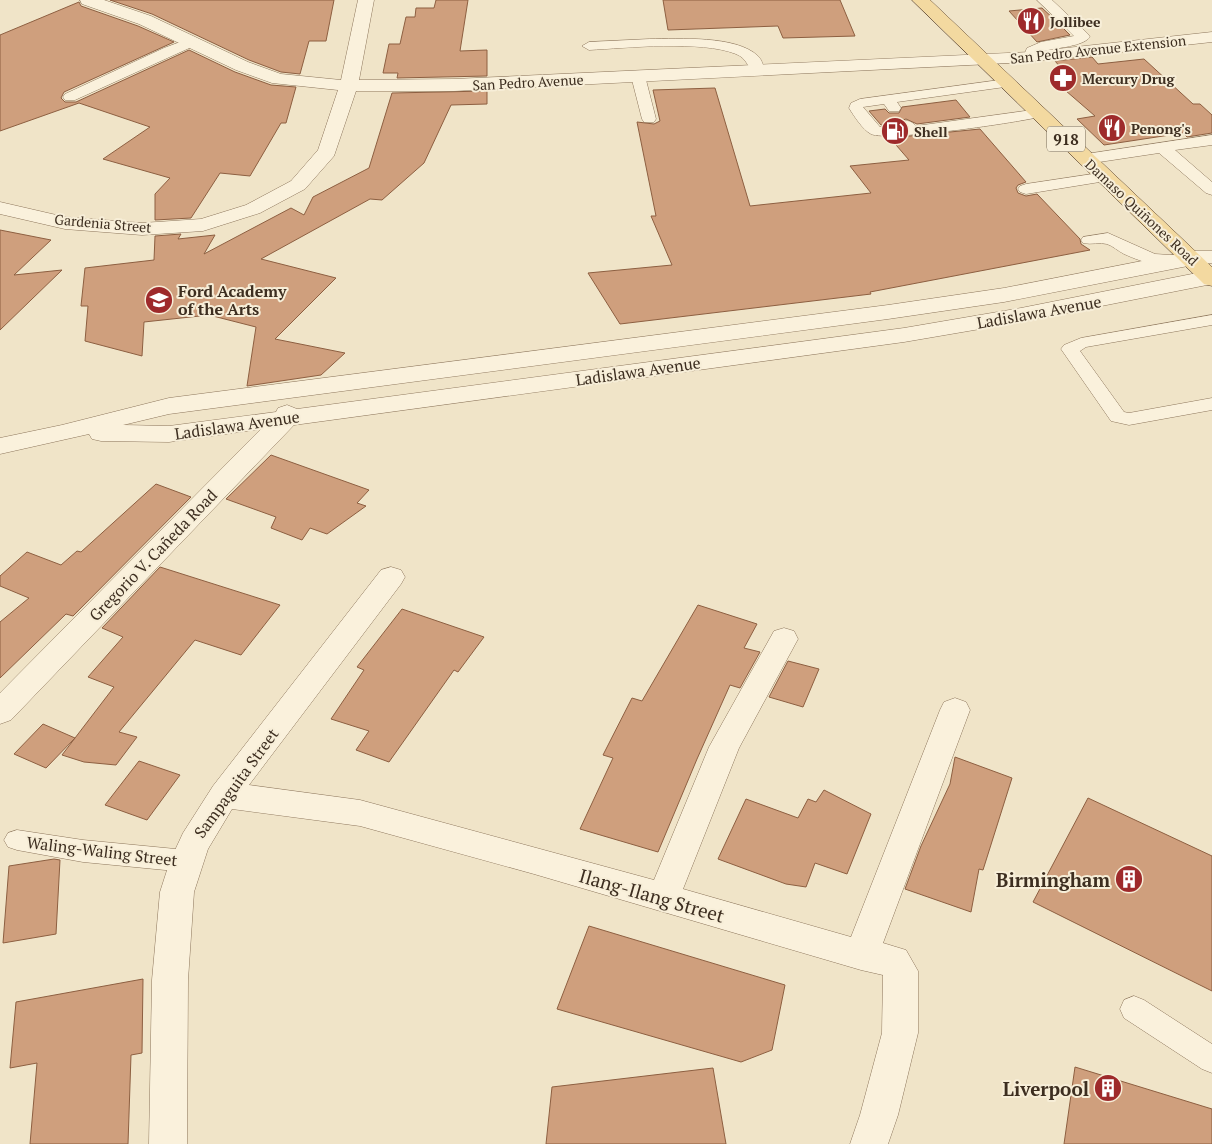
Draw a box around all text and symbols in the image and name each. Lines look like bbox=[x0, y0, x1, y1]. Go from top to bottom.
restaurant icon: Jollibee bbox=[1016, 6, 1046, 36]
place label: Jollibee bbox=[1050, 12, 1101, 31]
street label: San Pedro Avenue Extension bbox=[1009, 30, 1188, 68]
pharmacy icon: Mercury Drug bbox=[1048, 63, 1078, 93]
place label: Mercury Drug bbox=[1082, 69, 1175, 88]
street label: San Pedro Avenue bbox=[472, 70, 584, 94]
restaurant icon: Penong's bbox=[1097, 113, 1127, 143]
fuel station icon: Shell bbox=[880, 116, 910, 146]
place label: Penong's bbox=[1131, 119, 1191, 138]
place label: Shell bbox=[914, 122, 948, 141]
road number: 918 bbox=[1047, 126, 1085, 152]
street label: Damaso Quiñones Road bbox=[1081, 155, 1203, 270]
street label: Gardenia Street bbox=[54, 209, 153, 237]
place label: Ford Academy of the Arts bbox=[178, 280, 287, 320]
school or university icon: Ford Academy of the Arts bbox=[144, 285, 174, 315]
street label: Ladislawa Avenue bbox=[975, 290, 1103, 334]
street label: Ladislawa Avenue bbox=[574, 351, 702, 391]
street label: Ladislawa Avenue bbox=[173, 405, 301, 445]
street label: Gregorio V. Cañeda Road bbox=[84, 484, 222, 626]
street label: Sampaguita Street bbox=[189, 724, 283, 842]
street label: Waling-Waling Street bbox=[25, 831, 179, 871]
street label: Ilang-Ilang Street bbox=[576, 862, 728, 928]
building icon: Birmingham bbox=[1114, 864, 1144, 894]
place label: Birmingham bbox=[996, 867, 1110, 892]
building icon: Liverpool bbox=[1093, 1073, 1123, 1103]
place label: Liverpool bbox=[1003, 1076, 1089, 1101]

